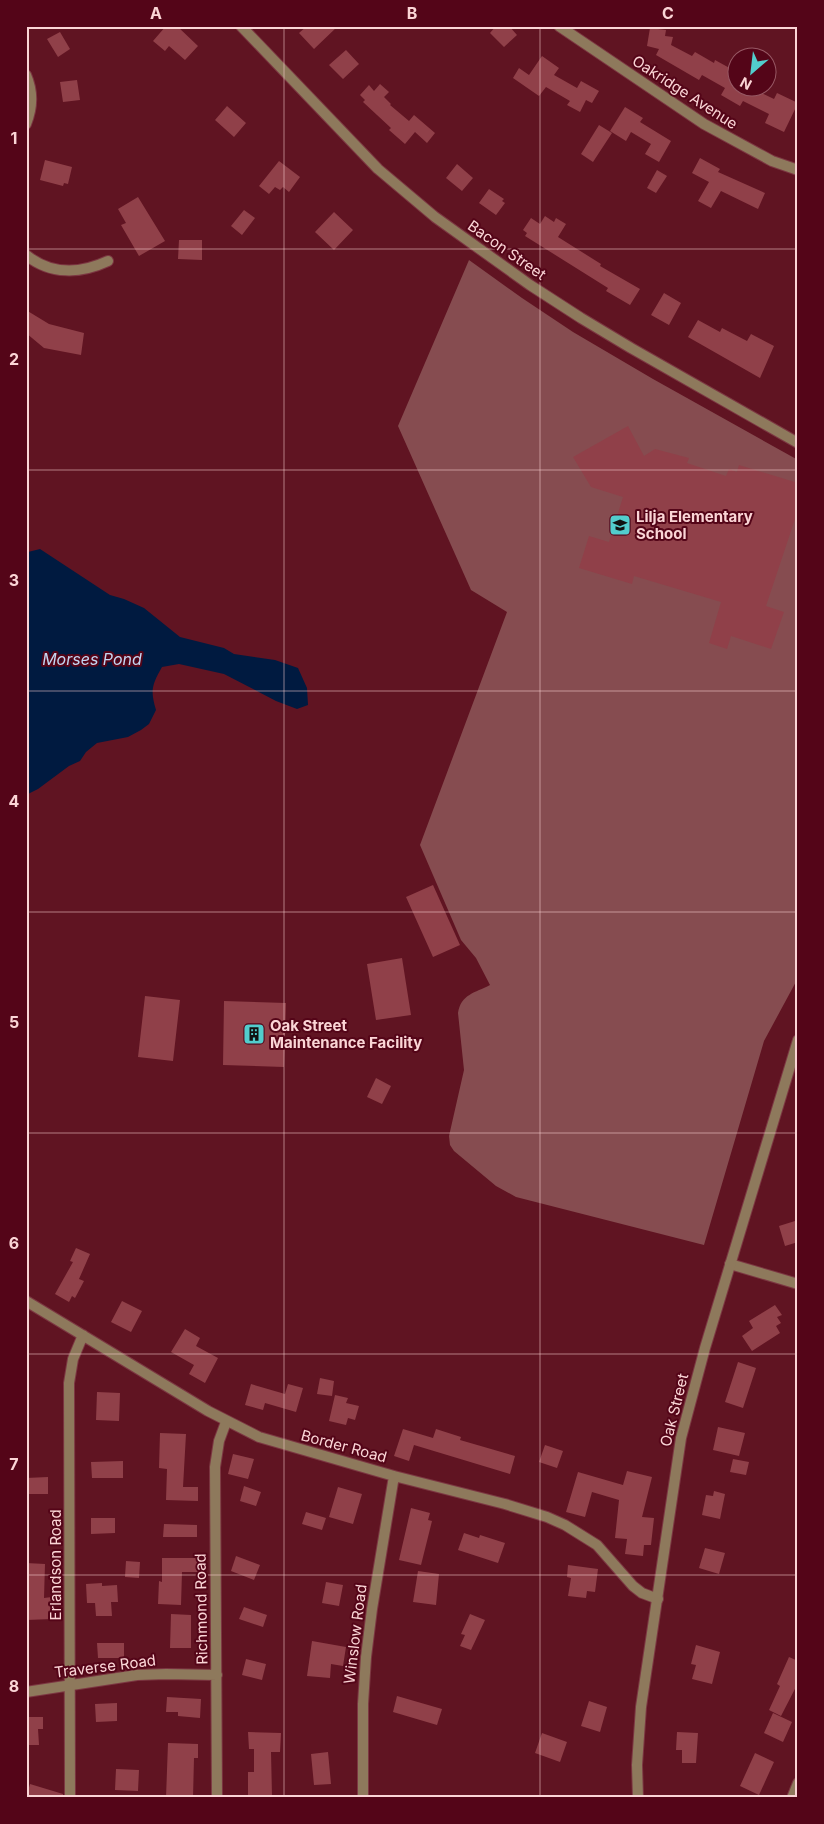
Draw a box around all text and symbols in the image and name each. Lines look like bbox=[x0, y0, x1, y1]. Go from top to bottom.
text: A bbox=[150, 3, 162, 23]
text: B bbox=[407, 3, 417, 23]
text: C bbox=[662, 3, 674, 23]
north arrow bbox=[726, 48, 776, 98]
street label: Oakridge Avenue bbox=[629, 51, 741, 133]
text: N bbox=[737, 74, 754, 94]
text: 1 bbox=[11, 128, 17, 148]
street label: Bacon Street bbox=[464, 216, 550, 284]
text: 2 bbox=[9, 349, 19, 369]
place label: Lilja Elementary School bbox=[636, 507, 753, 543]
school or university icon: Lilja Elementary School bbox=[608, 513, 632, 537]
text: 3 bbox=[9, 570, 19, 590]
water label: Morses Pond bbox=[42, 649, 142, 669]
text: 4 bbox=[9, 791, 20, 811]
text: 5 bbox=[9, 1012, 19, 1032]
place label: Oak Street Maintenance Facility bbox=[270, 1016, 422, 1052]
building icon: Oak Street Maintenance Facility bbox=[242, 1022, 266, 1046]
text: 6 bbox=[9, 1233, 19, 1253]
street label: Oak Street bbox=[656, 1371, 692, 1449]
street label: Border Road bbox=[299, 1425, 389, 1467]
text: 7 bbox=[9, 1454, 19, 1474]
street label: Erlandson Road bbox=[46, 1509, 65, 1621]
street label: Richmond Road bbox=[191, 1553, 211, 1665]
street label: Winslow Road bbox=[339, 1583, 371, 1685]
street label: Traverse Road bbox=[53, 1650, 157, 1682]
text: 8 bbox=[9, 1676, 19, 1696]

